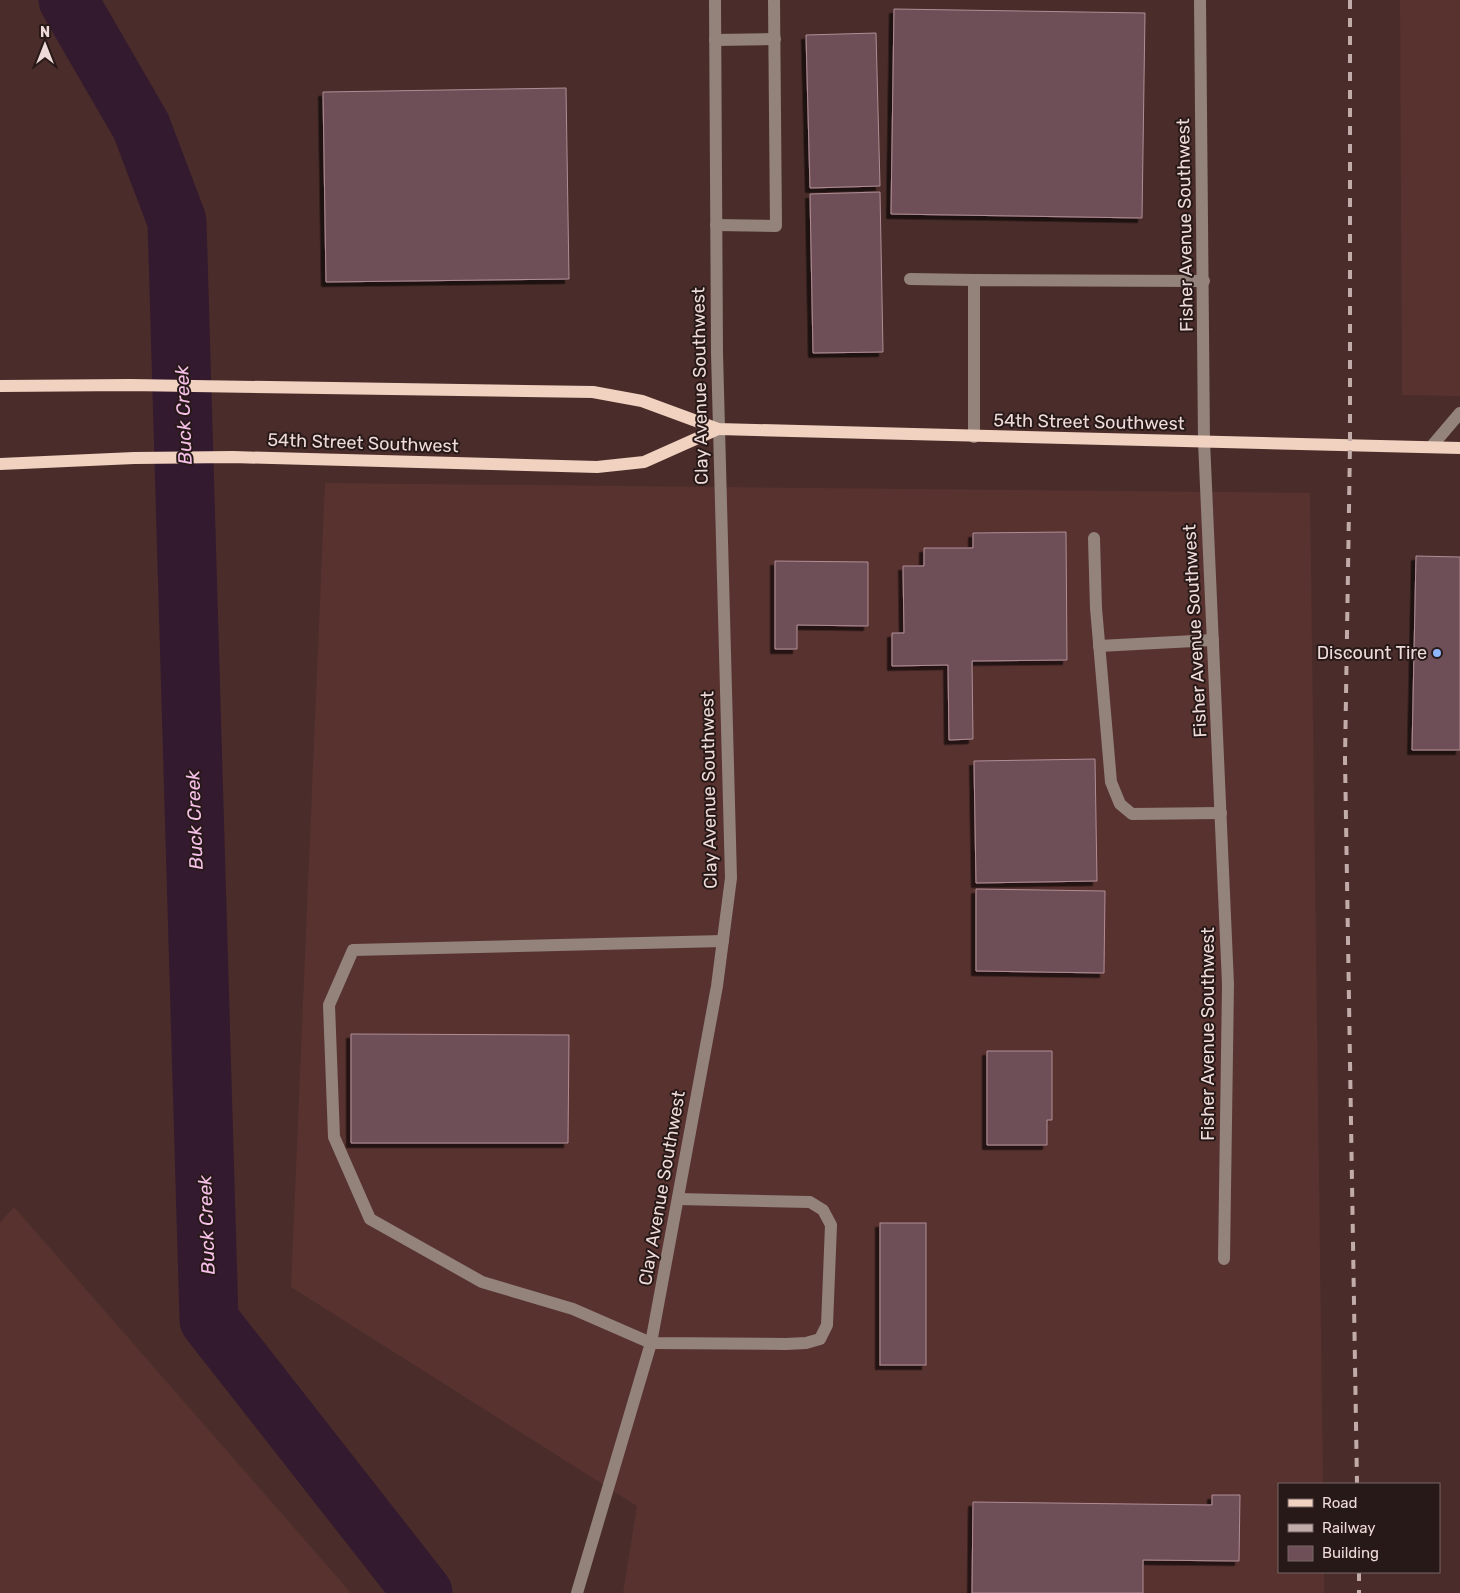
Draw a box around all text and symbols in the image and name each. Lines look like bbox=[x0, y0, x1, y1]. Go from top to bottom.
north arrow bbox=[20, 20, 70, 70]
text: N bbox=[40, 24, 50, 41]
street label: Fisher Avenue Southwest bbox=[1172, 118, 1198, 332]
street label: Clay Avenue Southwest bbox=[687, 287, 713, 485]
water label: Buck Creek bbox=[170, 365, 197, 465]
street label: 54th Street Southwest bbox=[993, 409, 1185, 435]
street label: 54th Street Southwest bbox=[267, 429, 459, 457]
street label: Fisher Avenue Southwest bbox=[1178, 524, 1212, 738]
place label: Discount Tire bbox=[1317, 642, 1427, 664]
marker: Discount Tire bbox=[1431, 647, 1443, 659]
street label: Clay Avenue Southwest bbox=[696, 691, 722, 889]
water label: Buck Creek bbox=[181, 770, 208, 870]
street label: Fisher Avenue Southwest bbox=[1197, 927, 1219, 1141]
street label: Clay Avenue Southwest bbox=[634, 1089, 690, 1287]
water label: Buck Creek bbox=[193, 1175, 220, 1275]
legend bbox=[1278, 1483, 1440, 1573]
text: Road bbox=[1322, 1494, 1358, 1512]
text: Railway bbox=[1322, 1519, 1376, 1537]
text: Building bbox=[1322, 1544, 1379, 1562]

